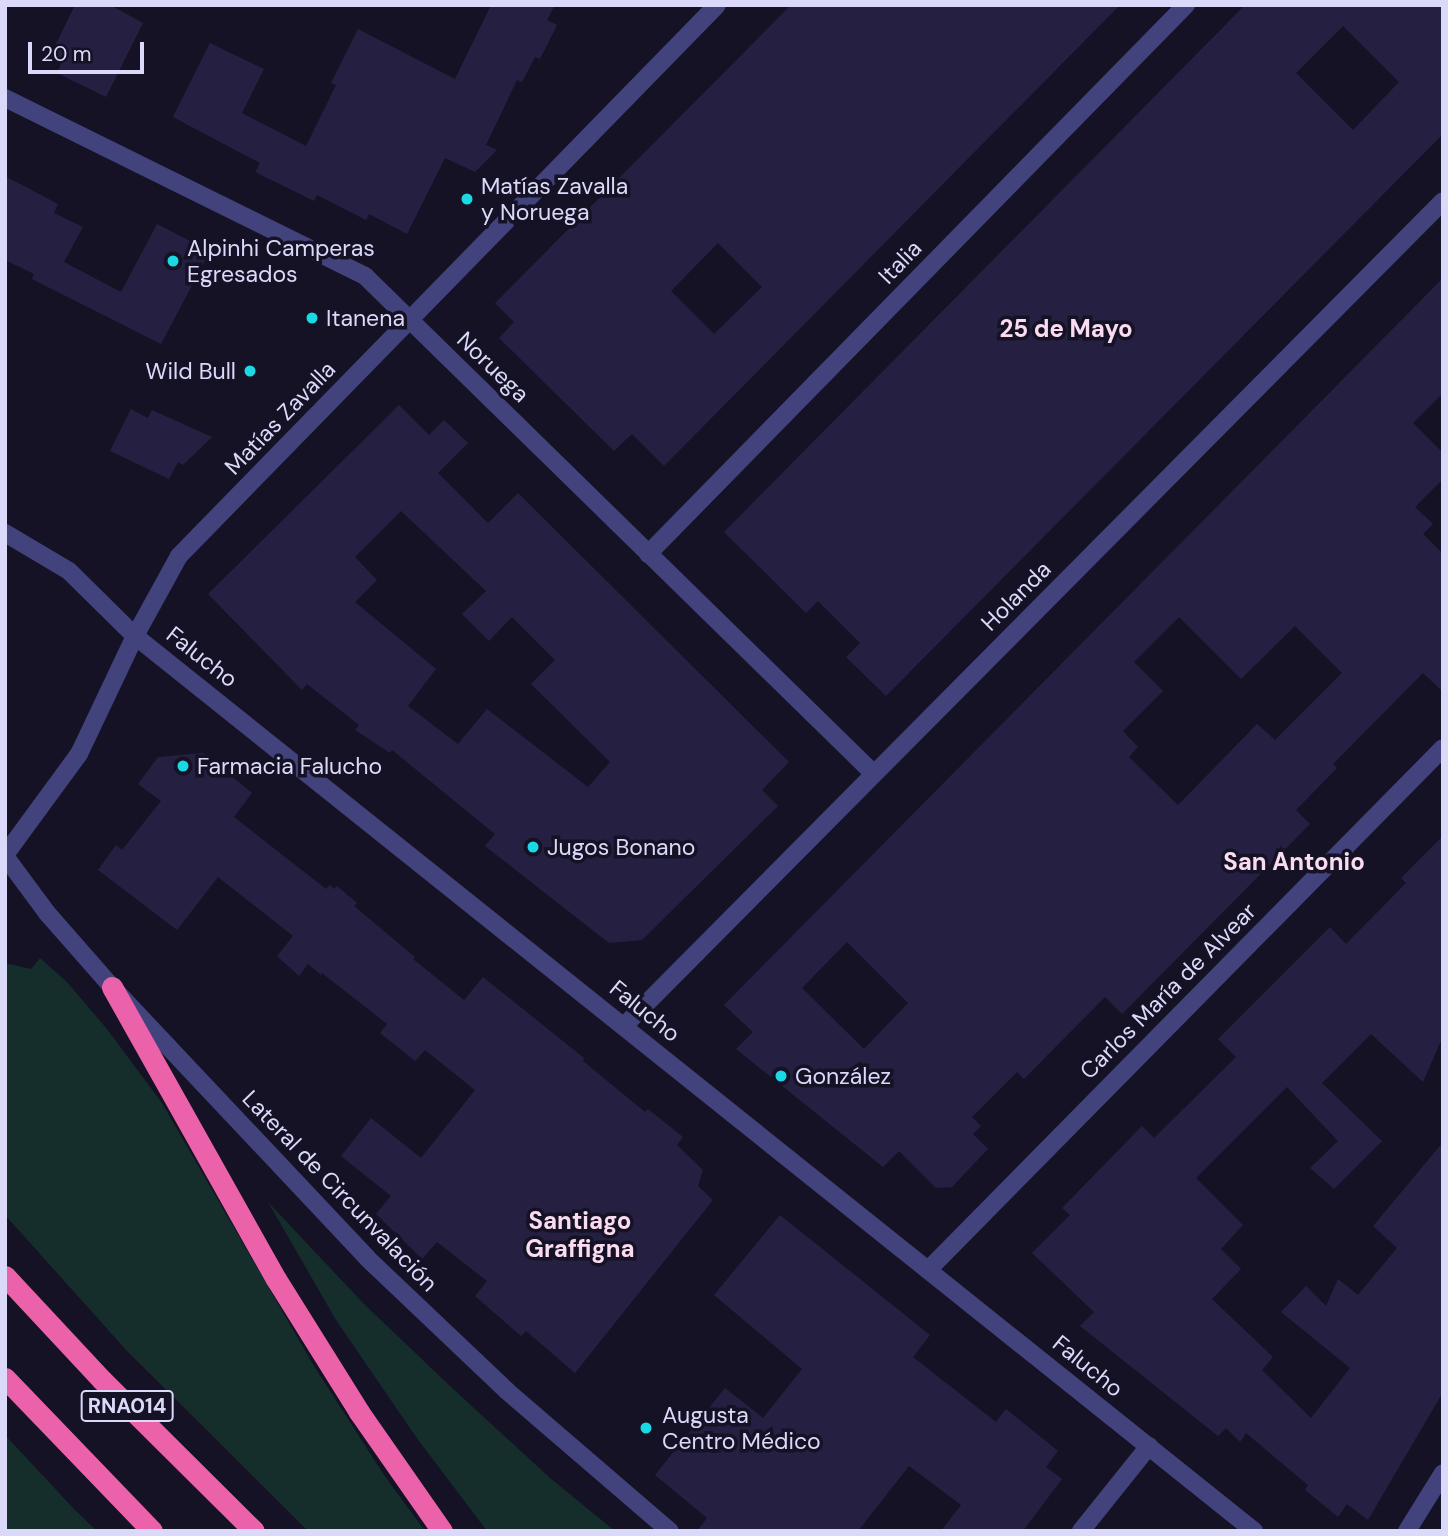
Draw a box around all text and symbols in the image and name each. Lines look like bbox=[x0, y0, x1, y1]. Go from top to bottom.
scale bar bbox=[32, 28, 147, 72]
text: 20 m bbox=[41, 40, 92, 68]
place label: Matías Zavalla y Noruega bbox=[481, 172, 628, 226]
marker: Matías Zavalla y Noruega bbox=[459, 191, 475, 207]
place label: Alpinhi Camperas Egresados bbox=[187, 234, 375, 288]
street label: Italia bbox=[873, 234, 927, 290]
marker: Alpinhi Camperas Egresados bbox=[165, 253, 181, 269]
place label: Itanena bbox=[326, 304, 405, 332]
marker: Itanena bbox=[304, 310, 320, 326]
district label: 25 de Mayo bbox=[999, 315, 1133, 343]
street label: Noruega bbox=[451, 326, 535, 408]
street label: Matías Zavalla bbox=[219, 355, 341, 481]
place label: Wild Bull bbox=[145, 357, 236, 385]
marker: Wild Bull bbox=[242, 363, 258, 379]
street label: Holanda bbox=[975, 555, 1057, 637]
street label: Falucho bbox=[161, 621, 243, 693]
place label: Farmacia Falucho bbox=[197, 752, 382, 780]
marker: Farmacia Falucho bbox=[175, 758, 191, 774]
place label: Jugos Bonano bbox=[547, 833, 695, 861]
marker: Jugos Bonano bbox=[525, 839, 541, 855]
district label: San Antonio bbox=[1223, 848, 1365, 876]
street label: Carlos María de Alvear bbox=[1074, 897, 1262, 1085]
street label: Falucho bbox=[604, 974, 686, 1048]
place label: González bbox=[795, 1062, 891, 1090]
marker: González bbox=[773, 1068, 789, 1084]
street label: Lateral de Circunvalación bbox=[237, 1085, 443, 1297]
district label: Santiago Graffigna bbox=[525, 1207, 635, 1263]
street label: Falucho bbox=[1047, 1329, 1129, 1403]
road number: RNA014 bbox=[80, 1388, 174, 1424]
place label: Augusta Centro Médico bbox=[662, 1401, 821, 1455]
marker: Augusta Centro Médico bbox=[636, 1418, 656, 1438]

